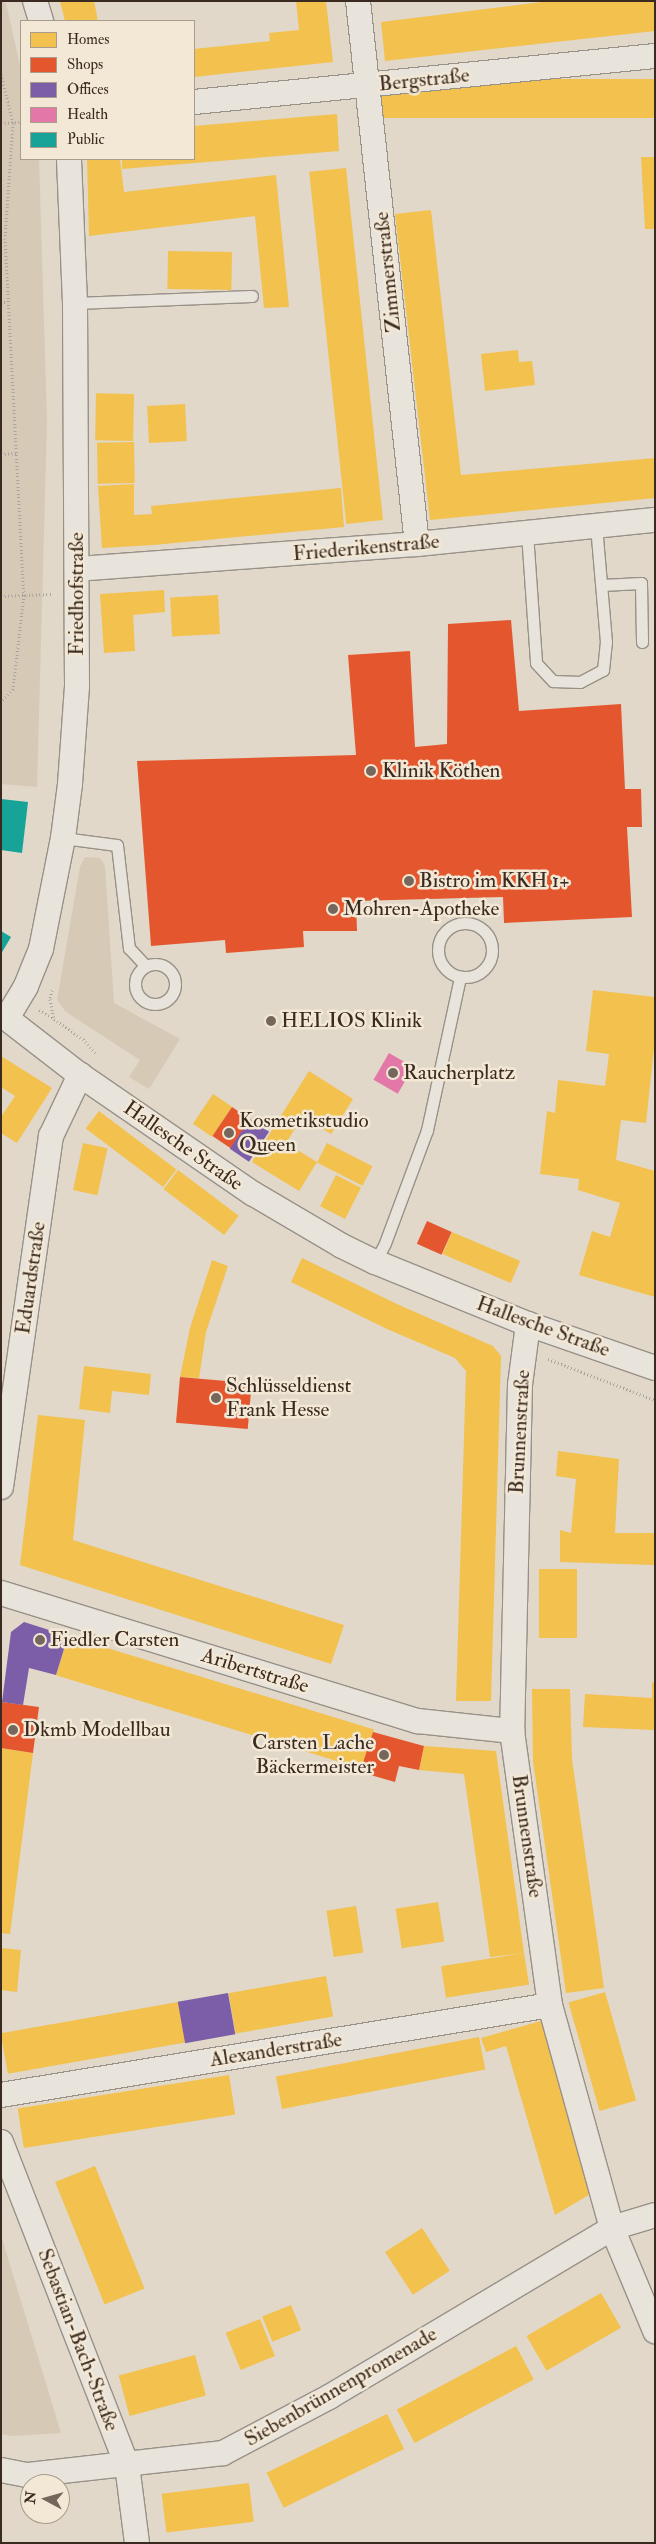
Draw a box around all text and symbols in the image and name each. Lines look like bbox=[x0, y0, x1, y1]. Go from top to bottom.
legend bbox=[20, 20, 195, 160]
text: Homes bbox=[67, 30, 109, 49]
text: Shops bbox=[67, 55, 103, 74]
street label: Bergstraße bbox=[377, 63, 471, 97]
text: Offices bbox=[67, 80, 109, 99]
text: Health bbox=[67, 105, 108, 124]
text: Public bbox=[67, 130, 105, 149]
street label: Zimmerstraße bbox=[369, 211, 407, 333]
street label: Friederikenstraße bbox=[292, 529, 440, 567]
street label: Friedhofstraße bbox=[64, 532, 90, 656]
place label: Klinik Köthen bbox=[382, 758, 500, 784]
marker: Klinik Köthen bbox=[364, 764, 378, 778]
place label: Bistro im KKH 1+ bbox=[419, 868, 570, 894]
marker: Bistro im KKH 1+ bbox=[403, 875, 415, 887]
place label: Mohren-Apotheke bbox=[343, 896, 499, 922]
marker: Mohren-Apotheke bbox=[327, 903, 339, 915]
place label: HELIOS Klinik bbox=[281, 1008, 422, 1034]
marker: HELIOS Klinik bbox=[265, 1015, 277, 1027]
place label: Raucherplatz bbox=[403, 1060, 515, 1086]
marker: Raucherplatz bbox=[387, 1067, 399, 1079]
street label: Hallesche Straße bbox=[118, 1095, 248, 1197]
place label: Kosmetikstudio Queen bbox=[239, 1108, 369, 1158]
marker: Kosmetikstudio Queen bbox=[223, 1127, 235, 1139]
street label: Eduardstraße bbox=[11, 1220, 51, 1336]
street label: Hallesche Straße bbox=[473, 1291, 613, 1363]
street label: Brunnenstraße bbox=[504, 1369, 536, 1495]
place label: Schlüsseldienst Frank Hesse bbox=[226, 1373, 351, 1423]
marker: Schlüsseldienst Frank Hesse bbox=[210, 1392, 222, 1404]
place label: Fiedler Carsten bbox=[50, 1627, 179, 1653]
marker: Fiedler Carsten bbox=[34, 1634, 46, 1646]
street label: Aribertstraße bbox=[198, 1643, 312, 1699]
place label: Dkmb Modellbau bbox=[23, 1717, 171, 1743]
marker: Dkmb Modellbau bbox=[7, 1724, 19, 1736]
place label: Carsten Lache Bäckermeister bbox=[252, 1730, 374, 1780]
marker: Carsten Lache Bäckermeister bbox=[378, 1749, 390, 1761]
street label: Brunnenstraße bbox=[506, 1773, 548, 1899]
street label: Alexanderstraße bbox=[208, 2027, 344, 2073]
street label: Sebastian-Bach-Straße bbox=[32, 2245, 124, 2435]
street label: Siebenbrünnenpromenade bbox=[240, 2322, 442, 2452]
north arrow bbox=[20, 2474, 70, 2524]
text: N bbox=[21, 2490, 40, 2505]

